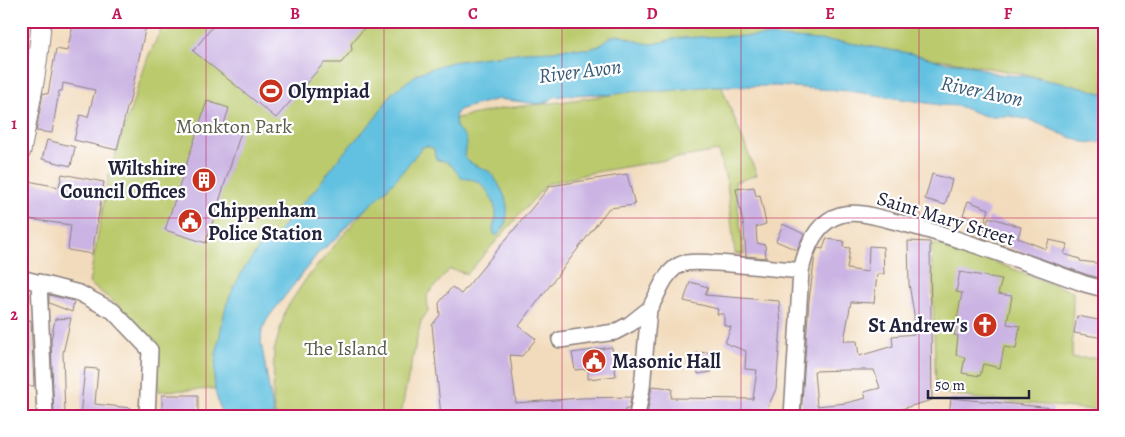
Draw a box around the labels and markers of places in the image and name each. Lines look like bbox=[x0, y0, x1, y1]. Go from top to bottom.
sports icon: Olympiad bbox=[258, 78, 284, 104]
place label: Olympiad bbox=[288, 78, 370, 105]
place label: Wiltshire Council Offices bbox=[60, 155, 186, 205]
building icon: Wiltshire Council Offices bbox=[191, 167, 217, 193]
place label: Chippenham Police Station bbox=[208, 197, 322, 247]
public building icon: Chippenham Police Station bbox=[177, 208, 203, 234]
place label: St Andrew's bbox=[868, 312, 968, 339]
church icon: St Andrew's bbox=[972, 312, 998, 338]
public building icon: Masonic Hall bbox=[581, 348, 607, 374]
place label: Masonic Hall bbox=[612, 348, 721, 375]

